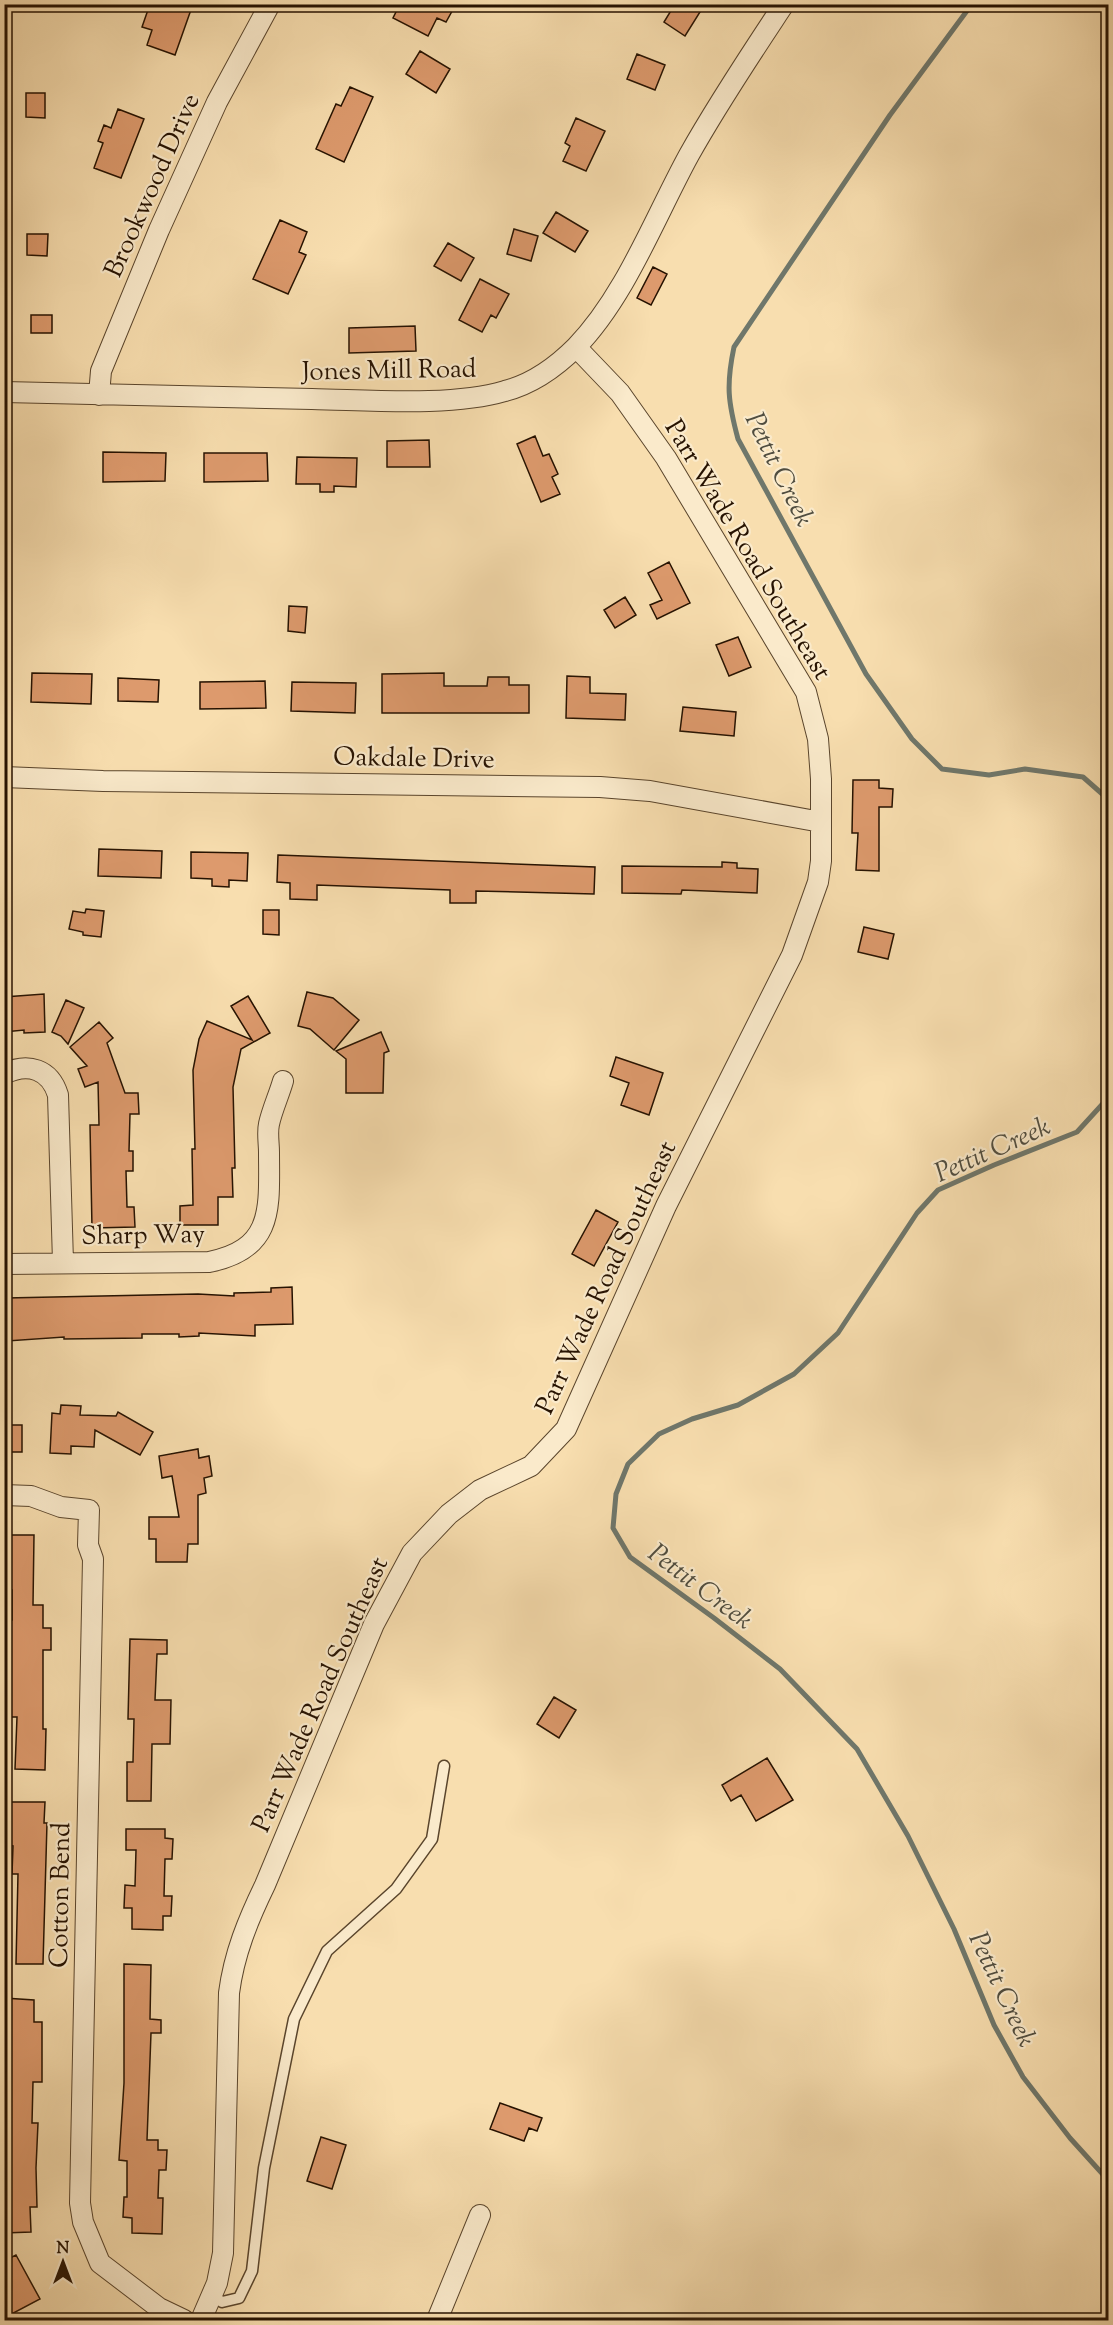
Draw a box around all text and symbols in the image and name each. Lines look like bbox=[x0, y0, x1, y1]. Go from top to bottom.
street label: Brookwood Drive bbox=[96, 88, 210, 284]
street label: Jones Mill Road bbox=[299, 351, 477, 392]
water label: Pettit Creek bbox=[733, 406, 822, 534]
street label: Parr Wade Road Southeast bbox=[654, 413, 839, 688]
street label: Oakdale Drive bbox=[333, 740, 495, 779]
water label: Pettit Creek bbox=[929, 1108, 1057, 1194]
street label: Parr Wade Road Southeast bbox=[528, 1135, 687, 1421]
street label: Sharp Way bbox=[81, 1217, 205, 1256]
water label: Pettit Creek bbox=[639, 1535, 760, 1641]
street label: Parr Wade Road Southeast bbox=[244, 1551, 399, 1839]
street label: Cotton Bend bbox=[42, 1822, 81, 1968]
water label: Pettit Creek bbox=[957, 1926, 1044, 2054]
north arrow bbox=[33, 2232, 93, 2292]
text: N bbox=[57, 2238, 70, 2261]

